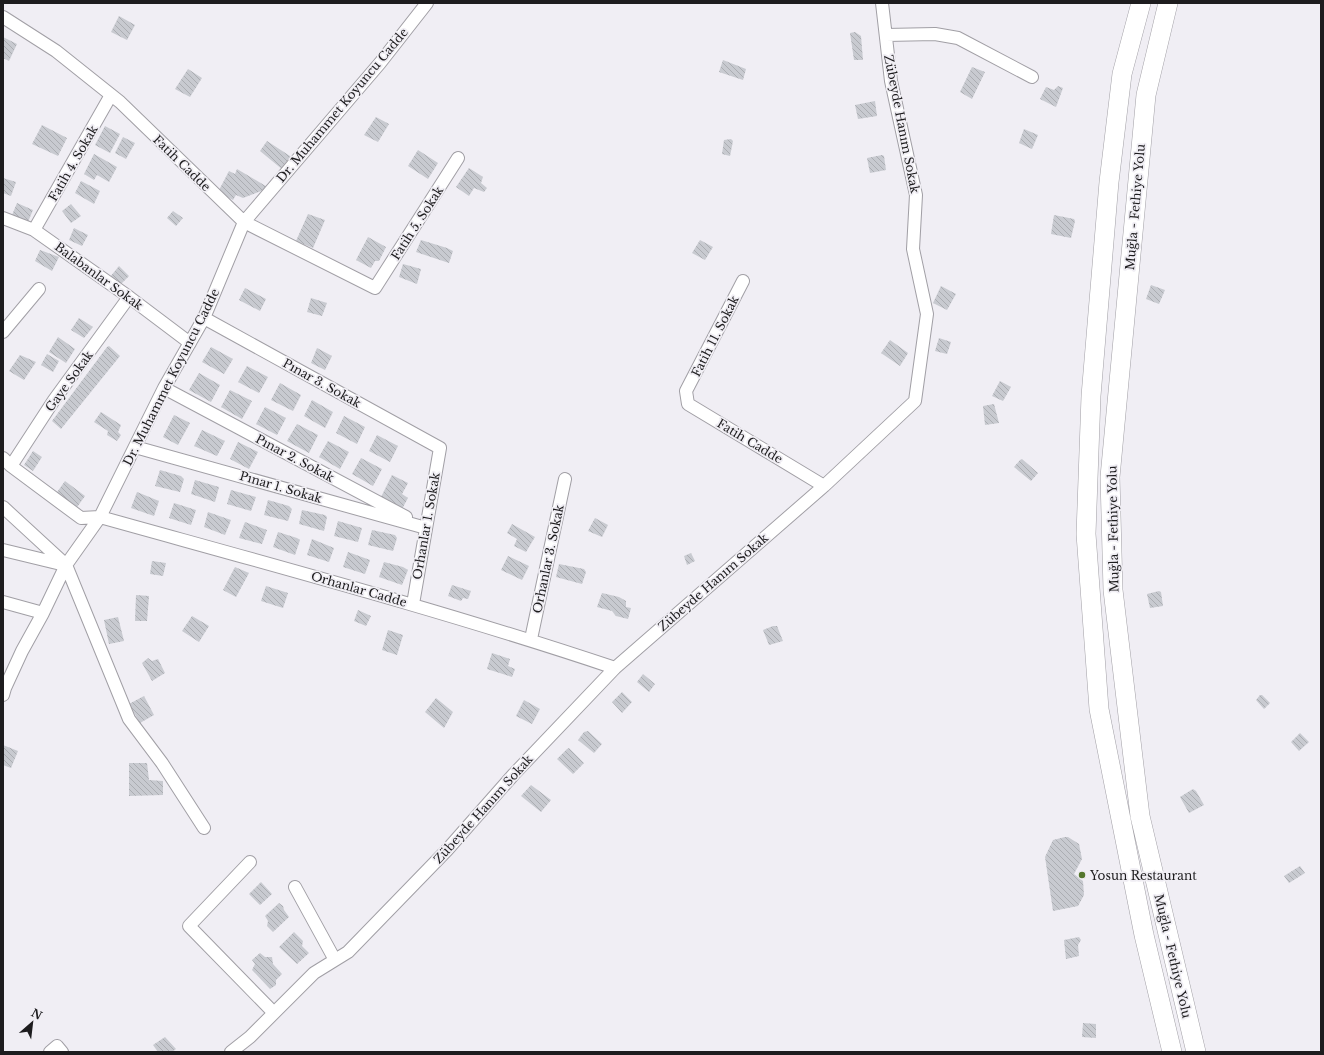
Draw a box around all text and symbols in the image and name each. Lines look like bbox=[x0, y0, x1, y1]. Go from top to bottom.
street label: Dr. Muhammet Koyuncu Cadde bbox=[273, 25, 411, 185]
street label: Zübeyde Hanım Sokak bbox=[881, 53, 923, 195]
street label: Fatih 4. Sokak bbox=[45, 122, 101, 204]
street label: Fatih Cadde bbox=[150, 132, 214, 194]
street label: Muğla - Fethiye Yolu bbox=[1122, 143, 1148, 271]
street label: Fatih 5. Sokak bbox=[388, 183, 447, 263]
street label: Balabanlar Sokak bbox=[52, 239, 147, 313]
street label: Dr. Muhammet Koyuncu Cadde bbox=[120, 286, 222, 468]
street label: Fatih 11. Sokak bbox=[688, 292, 742, 379]
street label: Gaye Sokak bbox=[42, 347, 96, 414]
street label: Pınar 3. Sokak bbox=[280, 355, 364, 411]
street label: Fatih Cadde bbox=[714, 416, 786, 467]
street label: Pınar 2. Sokak bbox=[253, 431, 338, 485]
street label: Muğla - Fethiye Yolu bbox=[1104, 465, 1122, 593]
street label: Pınar 1. Sokak bbox=[238, 468, 325, 506]
street label: Orhanlar 1. Sokak bbox=[409, 471, 443, 581]
street label: Orhanlar 3. Sokak bbox=[529, 503, 567, 615]
street label: Zübeyde Hanım Sokak bbox=[655, 530, 772, 634]
street label: Orhanlar Cadde bbox=[309, 568, 409, 610]
street label: Zübeyde Hanım Sokak bbox=[430, 751, 536, 866]
place label: Yosun Restaurant bbox=[1089, 868, 1197, 883]
marker: Yosun Restaurant bbox=[1077, 870, 1087, 880]
street label: Muğla - Fethiye Yolu bbox=[1151, 893, 1195, 1019]
north arrow bbox=[12, 1003, 52, 1043]
text: N bbox=[29, 1006, 45, 1023]

